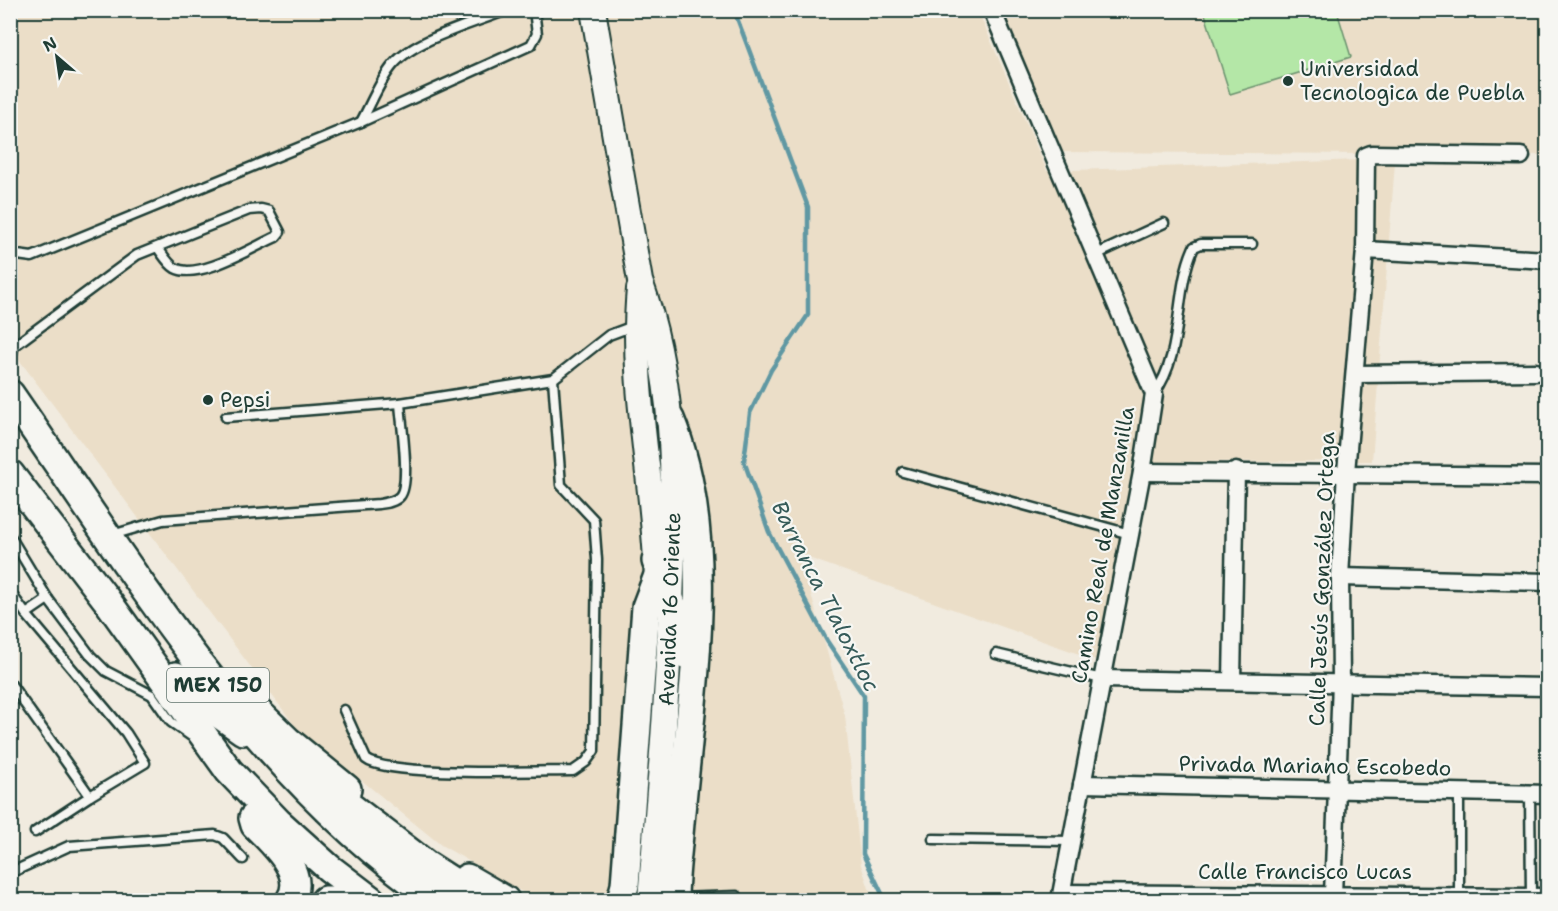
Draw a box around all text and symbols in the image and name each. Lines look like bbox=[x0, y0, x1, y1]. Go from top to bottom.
north arrow bbox=[27, 27, 87, 87]
text: N bbox=[39, 32, 61, 57]
place label: Universidad Tecnologica de Puebla bbox=[1300, 55, 1524, 107]
marker: Universidad Tecnologica de Puebla bbox=[1281, 74, 1295, 88]
place label: Pepsi bbox=[220, 386, 271, 414]
marker: Pepsi bbox=[201, 393, 215, 407]
street label: Camino Real de Manzanilla bbox=[1065, 404, 1141, 686]
street label: Calle Jesús González Ortega bbox=[1303, 431, 1341, 727]
water label: Barranca Tlaloxtloc bbox=[765, 496, 886, 697]
street label: Avenida 16 Oriente bbox=[653, 512, 687, 706]
road number: MEX 150 bbox=[167, 668, 269, 702]
street label: Privada Mariano Escobedo bbox=[1178, 750, 1452, 782]
street label: Calle Francisco Lucas bbox=[1198, 858, 1412, 886]

